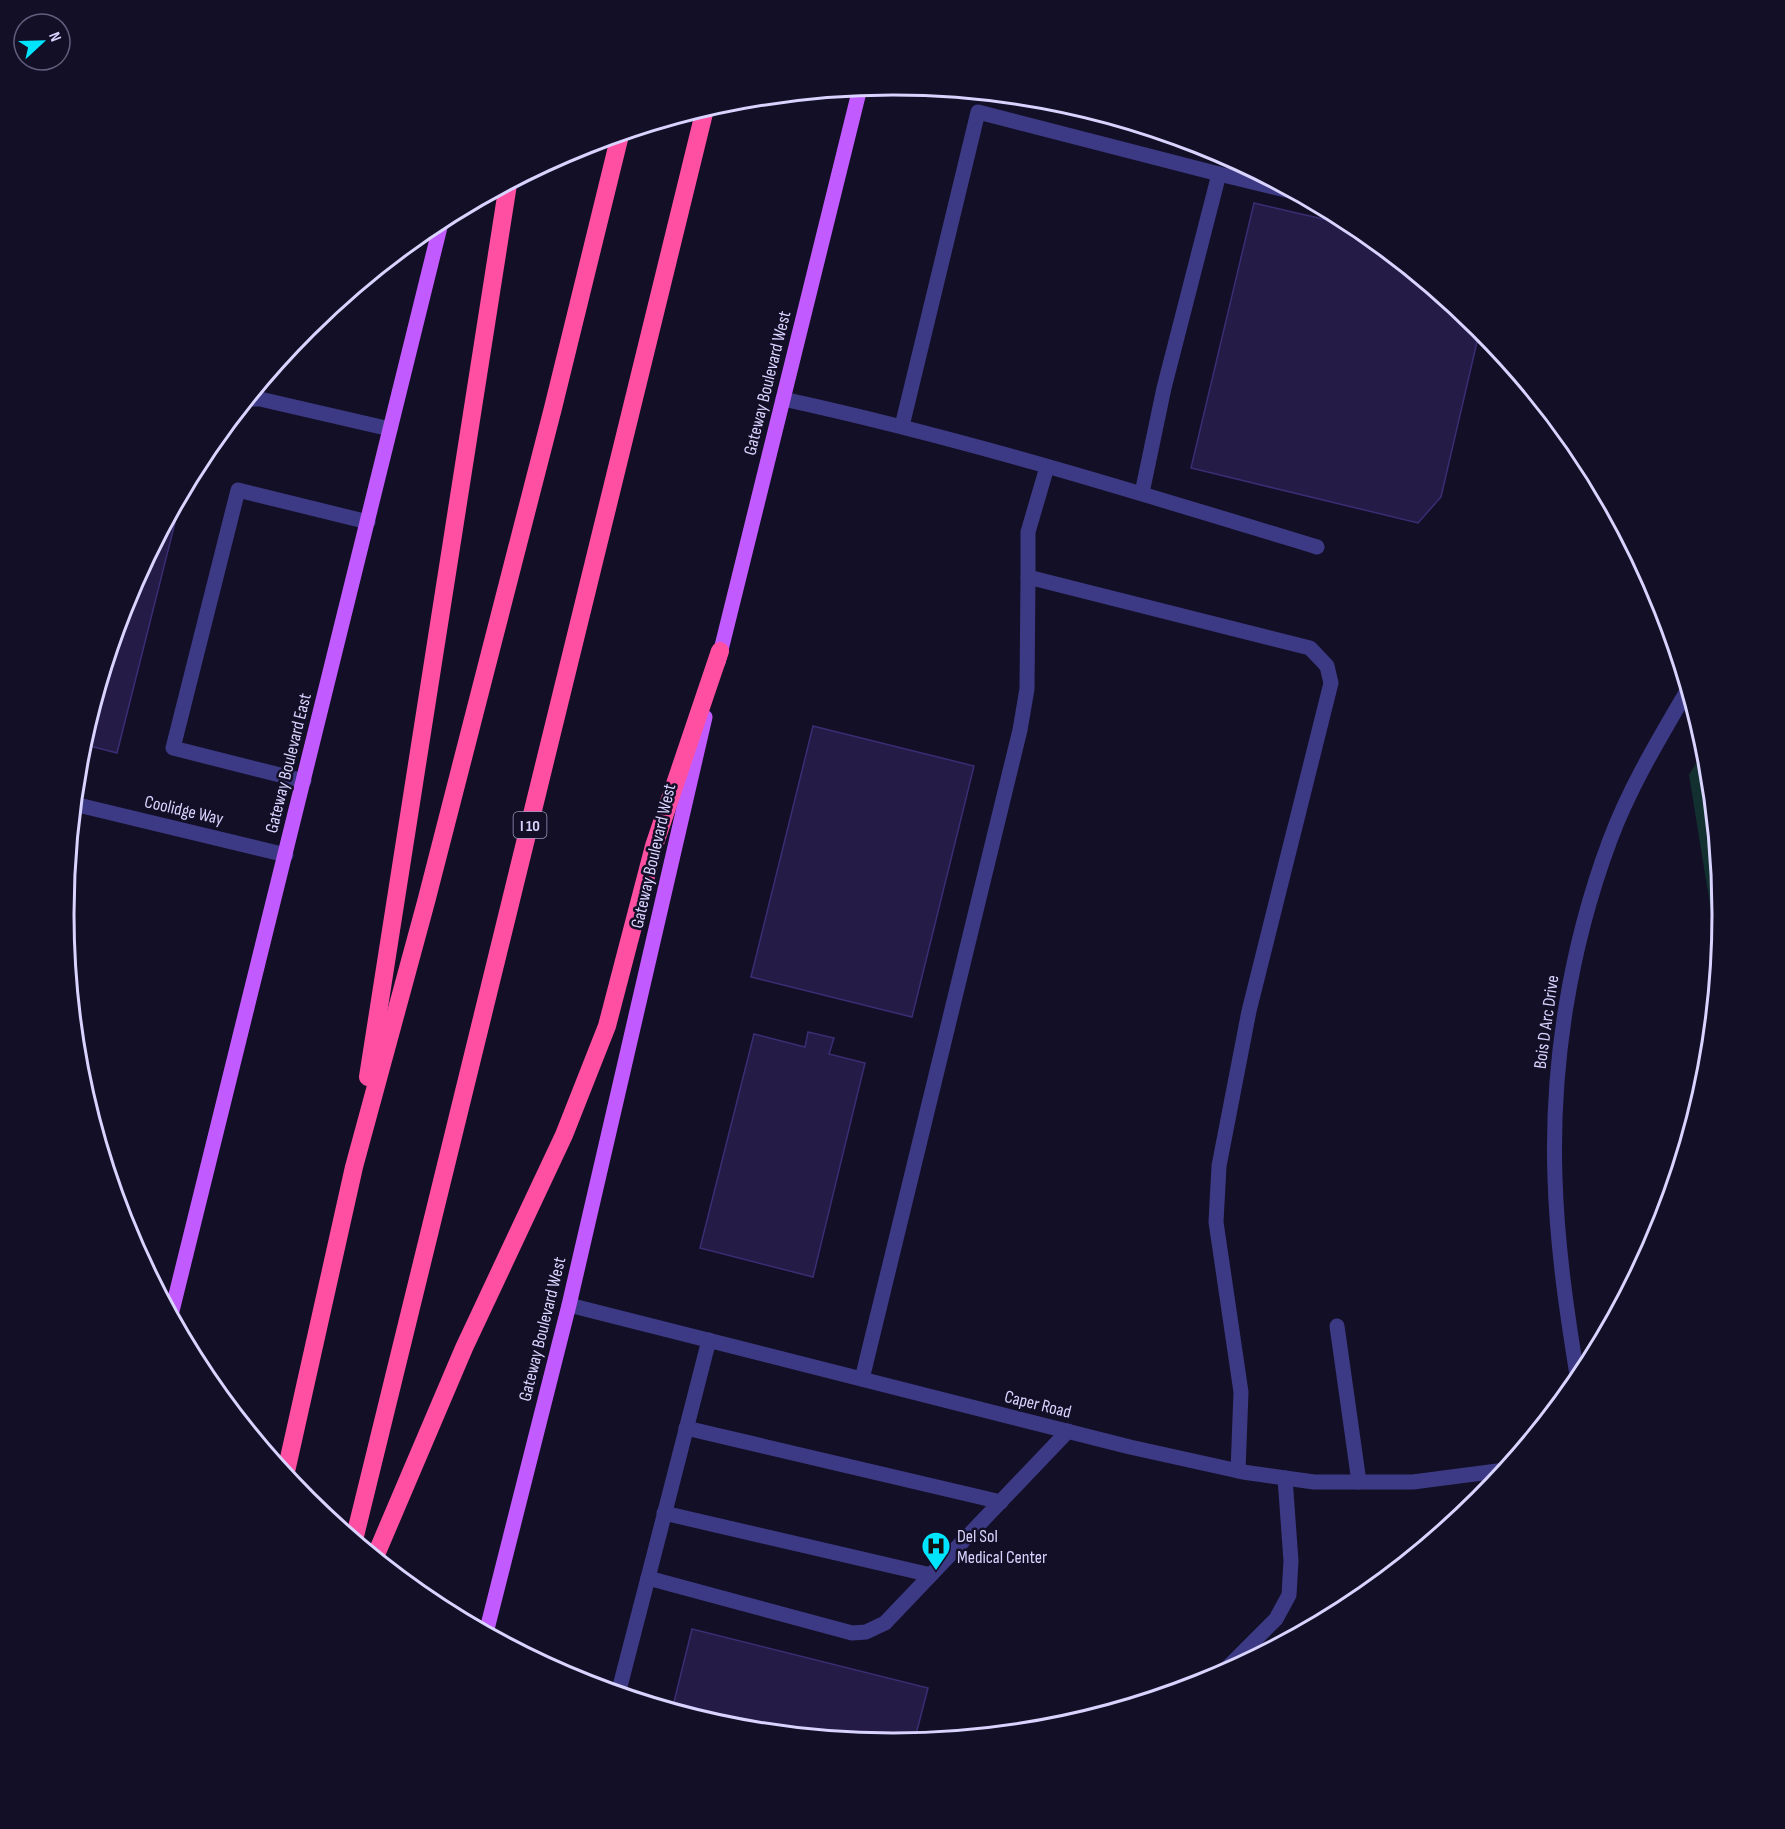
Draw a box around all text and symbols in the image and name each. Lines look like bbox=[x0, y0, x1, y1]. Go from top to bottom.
north arrow bbox=[12, 12, 72, 72]
text: N bbox=[44, 29, 65, 44]
street label: Gateway Boulevard West bbox=[739, 308, 796, 457]
street label: Gateway Boulevard East bbox=[261, 691, 316, 835]
street label: Gateway Boulevard West bbox=[627, 781, 680, 930]
street label: Coolidge Way bbox=[142, 791, 225, 830]
road number: I 10 bbox=[514, 812, 546, 838]
street label: Bois D Arc Drive bbox=[1530, 974, 1563, 1070]
street label: Gateway Boulevard West bbox=[514, 1254, 571, 1403]
street label: Caper Road bbox=[1002, 1386, 1073, 1423]
place label: Del Sol Medical Center bbox=[957, 1526, 1047, 1568]
hospital icon: Del Sol Medical Center bbox=[920, 1530, 952, 1572]

